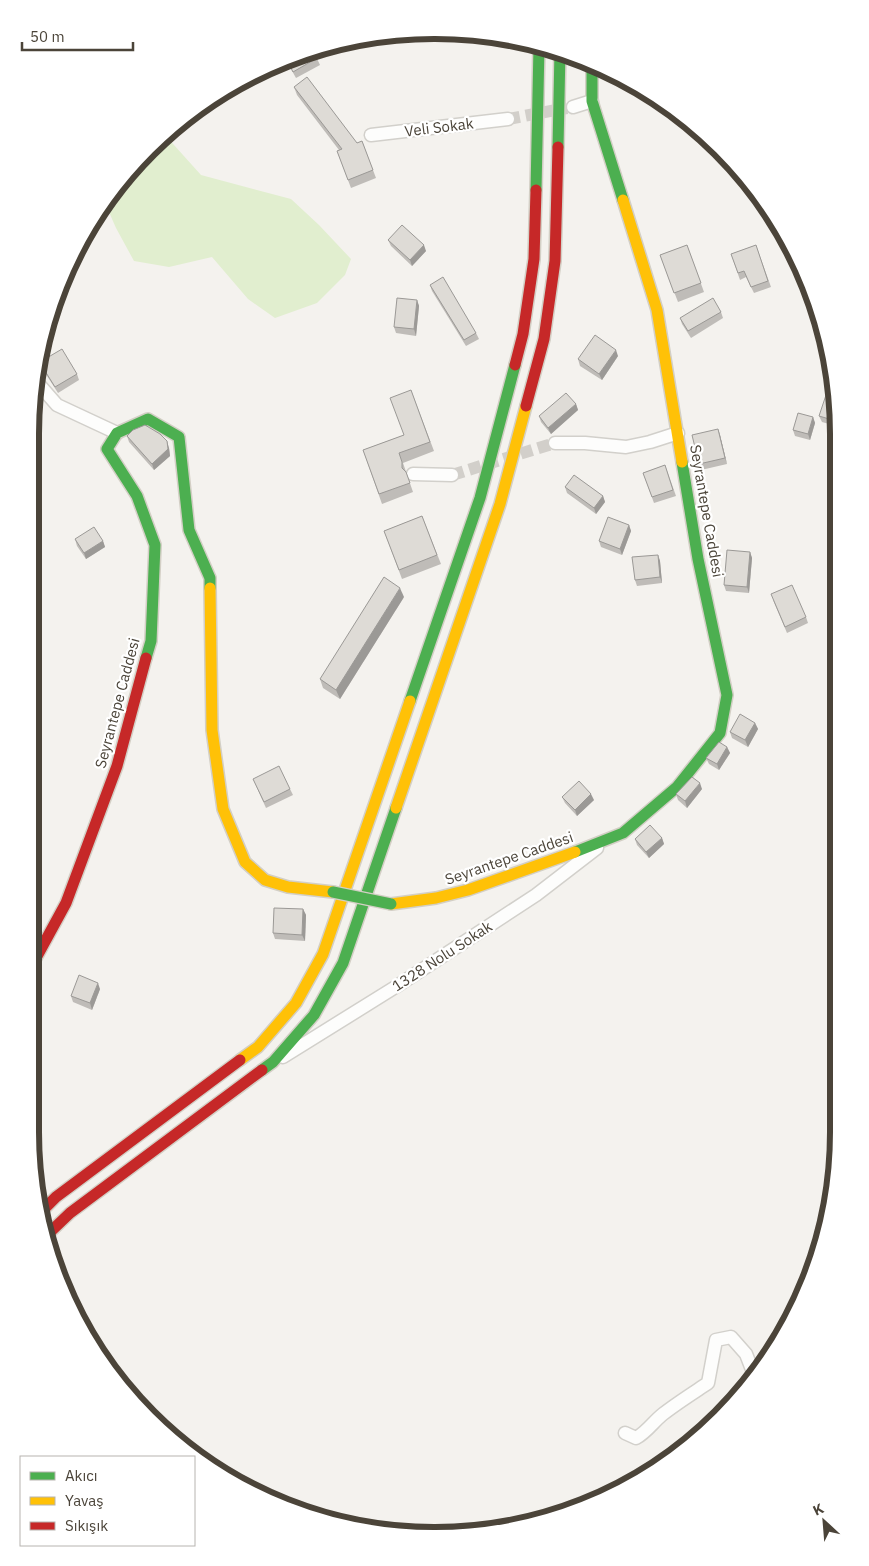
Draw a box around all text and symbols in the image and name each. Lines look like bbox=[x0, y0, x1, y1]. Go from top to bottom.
scale bar bbox=[22, 20, 134, 52]
text: 50 m bbox=[30, 27, 65, 46]
street label: Veli Sokak bbox=[404, 113, 475, 141]
street label: Seyrantepe Caddesi bbox=[686, 443, 728, 579]
street label: Seyrantepe Caddesi bbox=[90, 636, 144, 770]
street label: Seyrantepe Caddesi bbox=[442, 827, 576, 889]
street label: 1328 Nolu Sokak bbox=[388, 917, 496, 995]
legend bbox=[20, 1456, 195, 1546]
text: Akıcı bbox=[65, 1466, 98, 1485]
text: Yavaş bbox=[65, 1491, 104, 1510]
north arrow bbox=[799, 1496, 849, 1546]
text: K bbox=[810, 1499, 827, 1520]
text: Sıkışık bbox=[65, 1516, 108, 1535]

